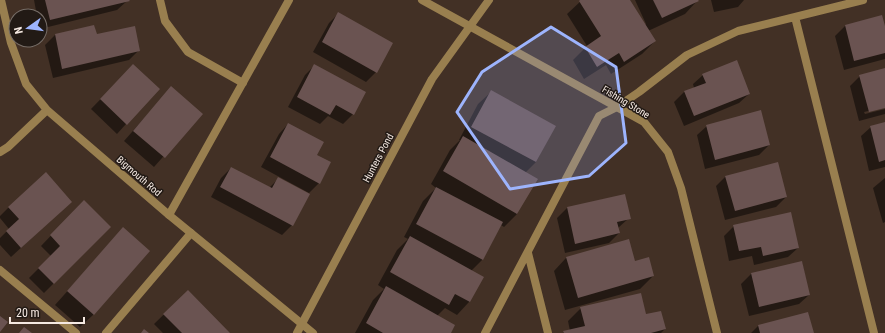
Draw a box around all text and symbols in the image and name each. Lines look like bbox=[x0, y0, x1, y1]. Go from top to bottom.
north arrow bbox=[8, 8, 48, 48]
text: N bbox=[12, 25, 26, 35]
street label: Fishing Stone bbox=[600, 84, 652, 121]
street label: Hunters Pond bbox=[361, 132, 395, 184]
street label: Bigmouth Rod bbox=[114, 154, 164, 198]
scale bar bbox=[10, 299, 84, 325]
text: 20 m bbox=[16, 306, 40, 320]

